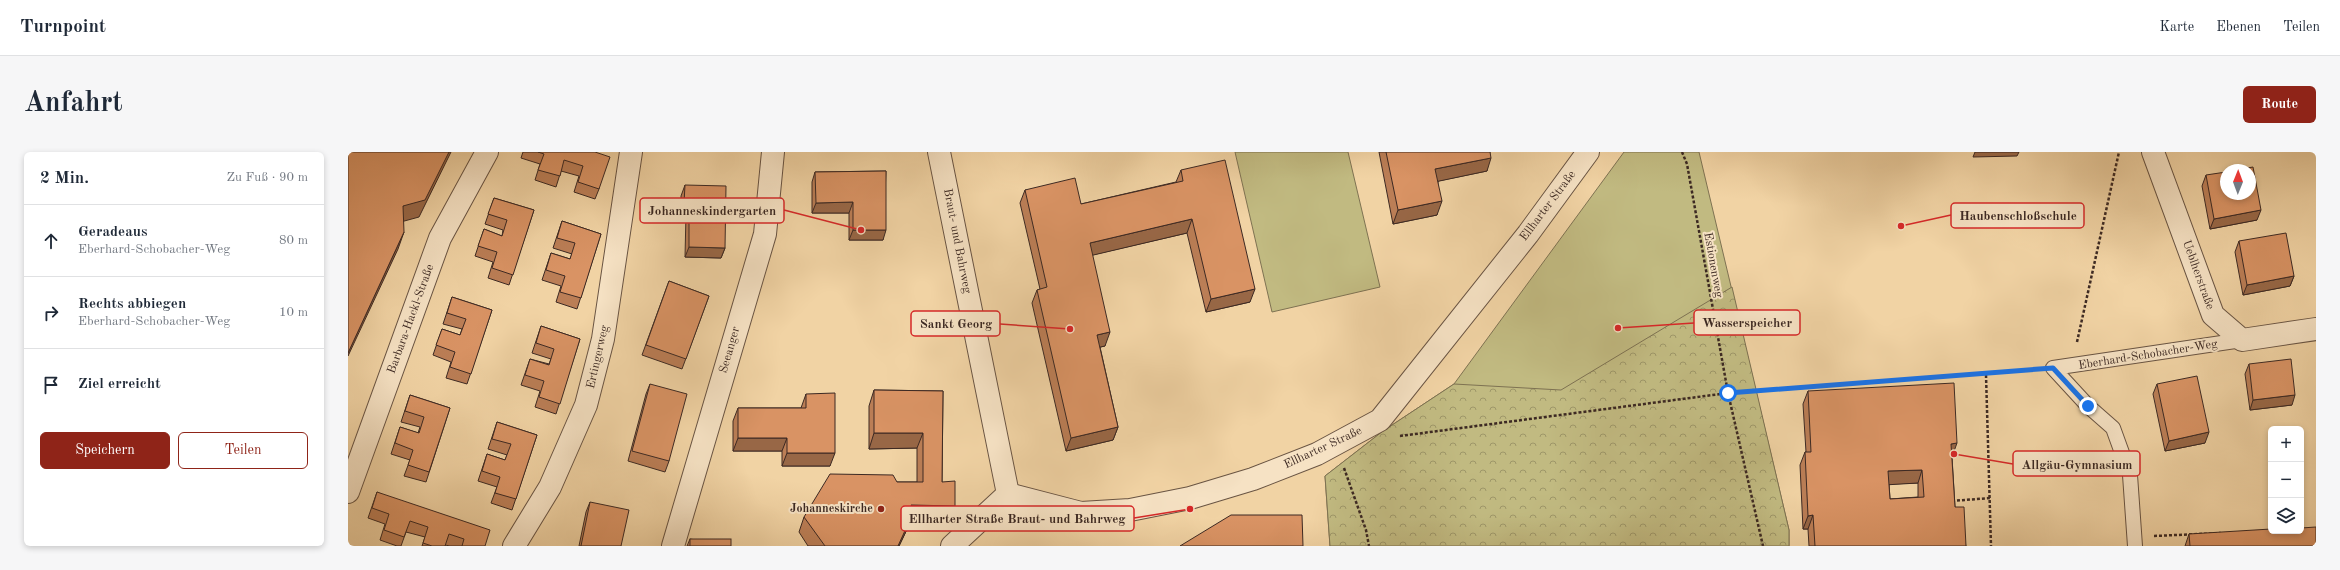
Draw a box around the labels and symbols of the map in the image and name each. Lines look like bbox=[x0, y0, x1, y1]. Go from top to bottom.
north arrow bbox=[2220, 164, 2256, 200]
street label: Ellharter Straße bbox=[1518, 168, 1578, 243]
street label: Braut- und Bahrweg bbox=[941, 188, 973, 295]
callout: Johanneskindergarten bbox=[640, 198, 784, 223]
callout: Haubenschloßschule bbox=[1951, 203, 2084, 228]
text: Johanneskindergarten bbox=[648, 205, 776, 218]
text: Haubenschloßschule bbox=[1959, 210, 2077, 223]
street label: Estionenweg bbox=[1701, 231, 1725, 299]
street label: Ueblherstraße bbox=[2180, 239, 2216, 312]
street label: Barbara-Hackl-Straße bbox=[386, 262, 437, 375]
callout: Wasserspeicher bbox=[1694, 310, 1800, 335]
callout: Sankt Georg bbox=[911, 311, 1000, 336]
text: Wasserspeicher bbox=[1702, 317, 1792, 330]
text: Sankt Georg bbox=[920, 318, 993, 331]
street label: Ertingerweg bbox=[585, 324, 611, 390]
street label: Seeanger bbox=[718, 325, 742, 375]
street label: Eberhard-Schobacher-Weg bbox=[2078, 338, 2219, 372]
route start bbox=[1719, 384, 1737, 402]
route end bbox=[2079, 397, 2097, 415]
street label: Ellharter Straße bbox=[1282, 425, 1364, 471]
callout: Allgäu-Gymnasium bbox=[2013, 451, 2140, 476]
text: Allgäu-Gymnasium bbox=[2022, 459, 2132, 472]
place label: Johanneskirche bbox=[790, 503, 873, 515]
marker: Johanneskirche bbox=[876, 504, 886, 514]
callout: Ellharter Straße Braut- und Bahrweg bbox=[901, 506, 1134, 531]
text: Ellharter Straße Braut- und Bahrweg bbox=[909, 513, 1126, 526]

